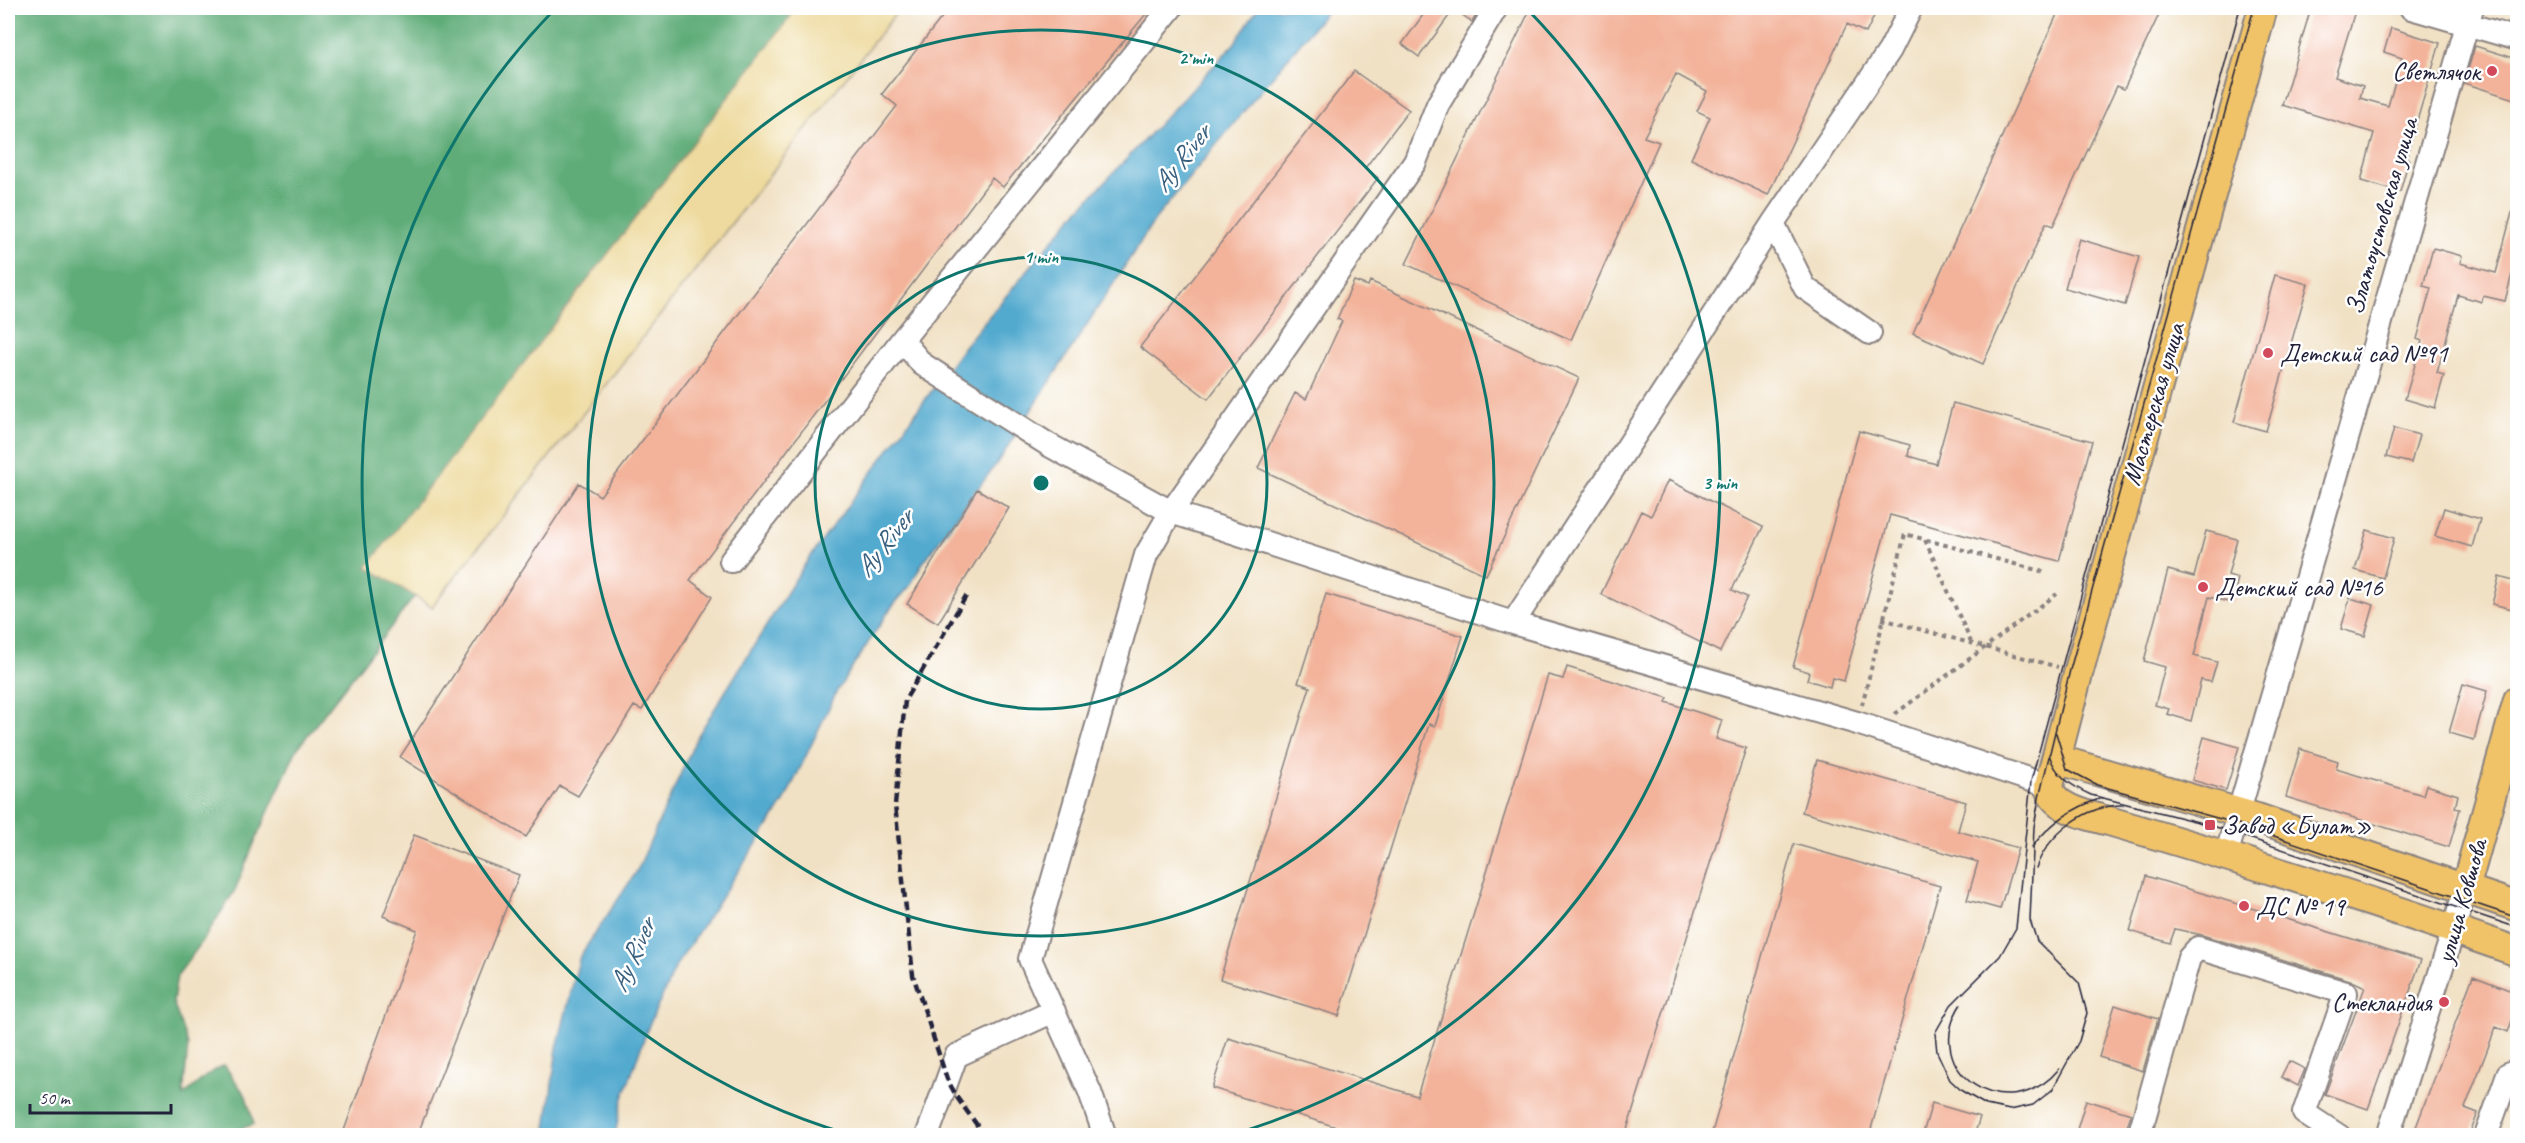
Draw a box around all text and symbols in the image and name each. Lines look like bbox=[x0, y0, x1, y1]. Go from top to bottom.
text: 2 min bbox=[1179, 47, 1214, 69]
place label: Светлячок bbox=[2392, 55, 2482, 88]
marker: Светлячок bbox=[2485, 64, 2499, 78]
street label: Златоустовская улица bbox=[2338, 112, 2426, 318]
water label: Ay River bbox=[1144, 114, 1220, 198]
text: 1 min bbox=[1024, 246, 1059, 268]
street label: Мастерская улица bbox=[2115, 318, 2193, 489]
place label: Детский сад №91 bbox=[2280, 337, 2449, 370]
marker: Детский сад №91 bbox=[2261, 346, 2275, 360]
text: 3 min bbox=[1703, 472, 1738, 494]
centre of rings bbox=[1031, 473, 1051, 493]
water label: Ay River bbox=[847, 499, 923, 583]
place label: Детский сад №16 bbox=[2215, 571, 2384, 604]
marker: Детский сад №16 bbox=[2196, 580, 2210, 594]
place label: Завод «Булат» bbox=[2222, 809, 2372, 842]
marker: Завод «Булат» bbox=[2203, 818, 2217, 832]
street label: улица Ковшова bbox=[2427, 833, 2496, 969]
place label: ДС № 19 bbox=[2256, 890, 2347, 923]
marker: ДС № 19 bbox=[2237, 899, 2251, 913]
water label: Ay River bbox=[601, 909, 665, 997]
place label: Стекландия bbox=[2332, 986, 2434, 1019]
marker: Стекландия bbox=[2437, 995, 2451, 1009]
scale bar bbox=[30, 1077, 171, 1115]
text: 50 m bbox=[39, 1087, 72, 1109]

